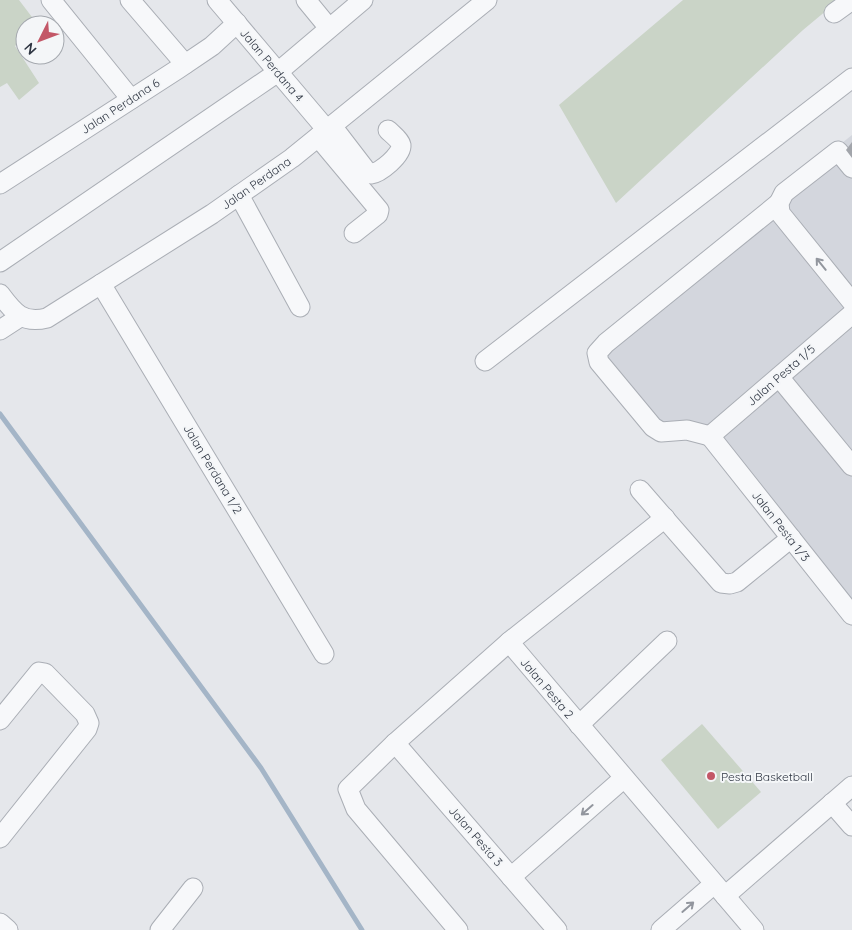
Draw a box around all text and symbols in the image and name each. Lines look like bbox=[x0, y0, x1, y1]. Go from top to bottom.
north arrow bbox=[15, 15, 65, 65]
street label: Jalan Perdana 4 bbox=[237, 25, 307, 105]
text: N bbox=[20, 39, 40, 59]
street label: Jalan Perdana 6 bbox=[78, 75, 163, 137]
street label: Jalan Perdana bbox=[218, 154, 294, 212]
one-way arrow bbox=[816, 258, 827, 271]
street label: Jalan Pesta 1/5 bbox=[744, 341, 818, 409]
street label: Jalan Perdana 1/2 bbox=[180, 421, 246, 517]
street label: Jalan Pesta 1/3 bbox=[749, 488, 813, 564]
street label: Jalan Pesta 2 bbox=[517, 654, 577, 722]
place label: Pesta Basketball bbox=[721, 769, 813, 784]
marker: Pesta Basketball bbox=[705, 770, 717, 782]
street label: Jalan Pesta 3 bbox=[446, 803, 506, 869]
one-way arrow bbox=[581, 804, 594, 816]
one-way arrow bbox=[681, 902, 694, 913]

